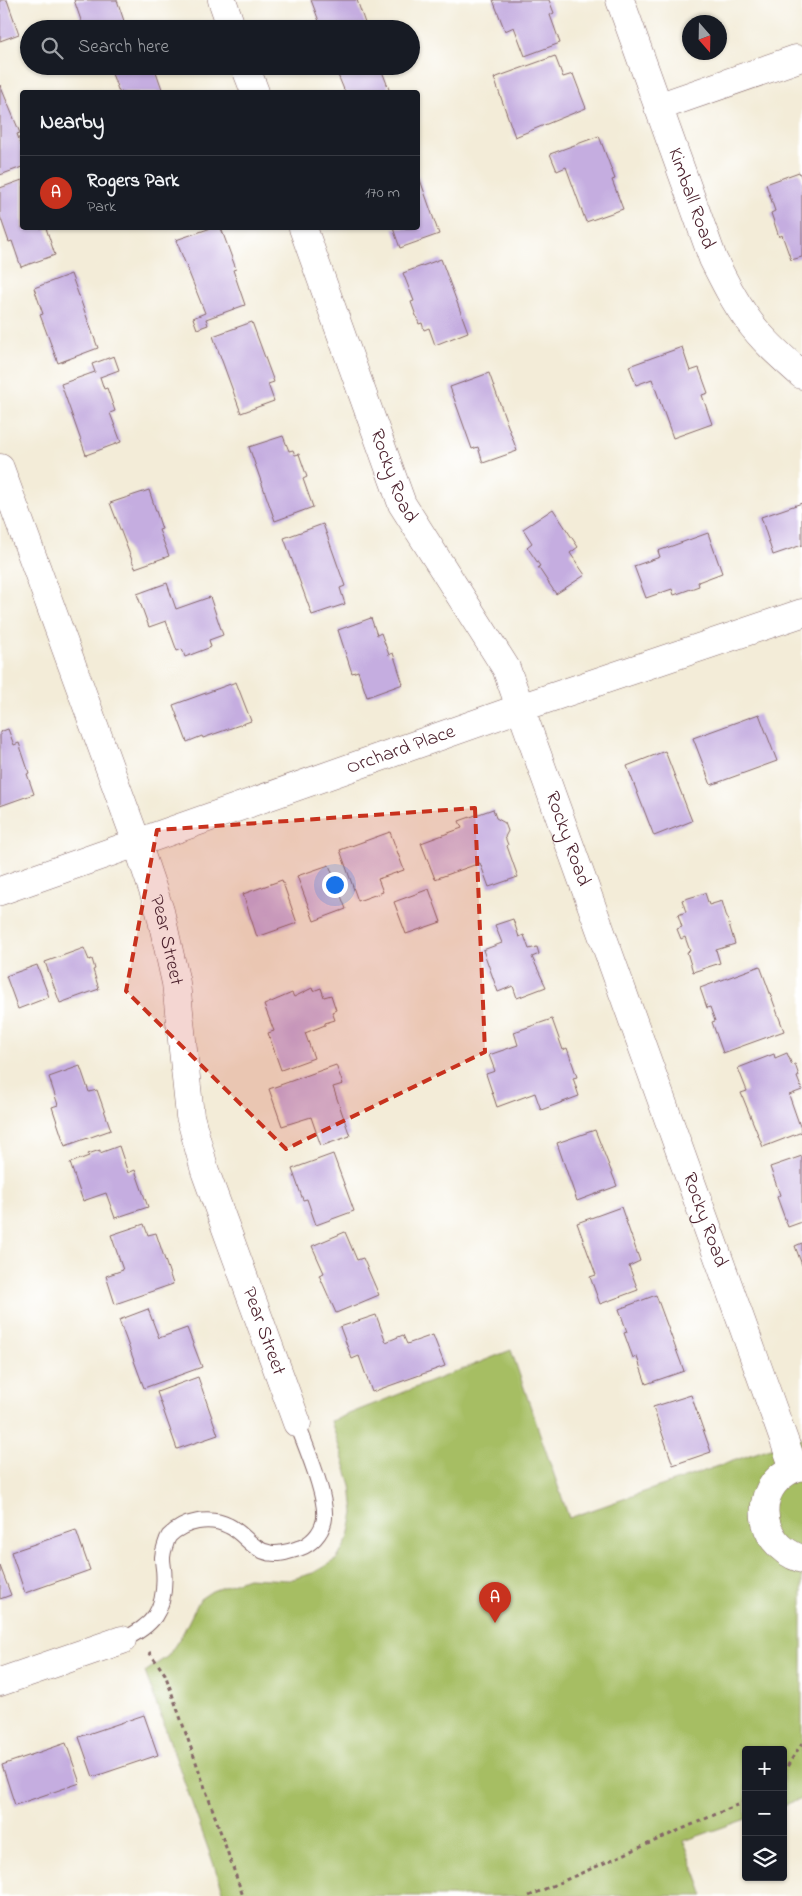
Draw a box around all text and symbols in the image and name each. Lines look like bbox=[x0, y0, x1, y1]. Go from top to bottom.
north arrow bbox=[682, 15, 727, 60]
search box bbox=[20, 20, 420, 75]
icon: search bbox=[38, 34, 66, 62]
text: Search here bbox=[78, 34, 169, 61]
text: Nearby bbox=[40, 108, 104, 138]
street label: Kimball Road bbox=[660, 144, 723, 253]
text: Rogers Park bbox=[87, 168, 179, 195]
text: A bbox=[51, 181, 61, 205]
text: 170 m bbox=[365, 181, 400, 205]
text: Park bbox=[87, 195, 116, 219]
street label: Rocky Road bbox=[362, 425, 425, 529]
street label: Orchard Place bbox=[343, 717, 459, 782]
street label: Rocky Road bbox=[537, 787, 598, 890]
your location bbox=[322, 872, 348, 898]
street label: Pear Street bbox=[141, 891, 191, 988]
street label: Rocky Road bbox=[674, 1169, 735, 1271]
street label: Pear Street bbox=[234, 1283, 293, 1379]
pin: A bbox=[479, 1582, 511, 1623]
map controls bbox=[742, 1746, 787, 1881]
button: + bbox=[742, 1746, 787, 1791]
button: − bbox=[742, 1791, 787, 1836]
button: layers bbox=[742, 1836, 787, 1881]

